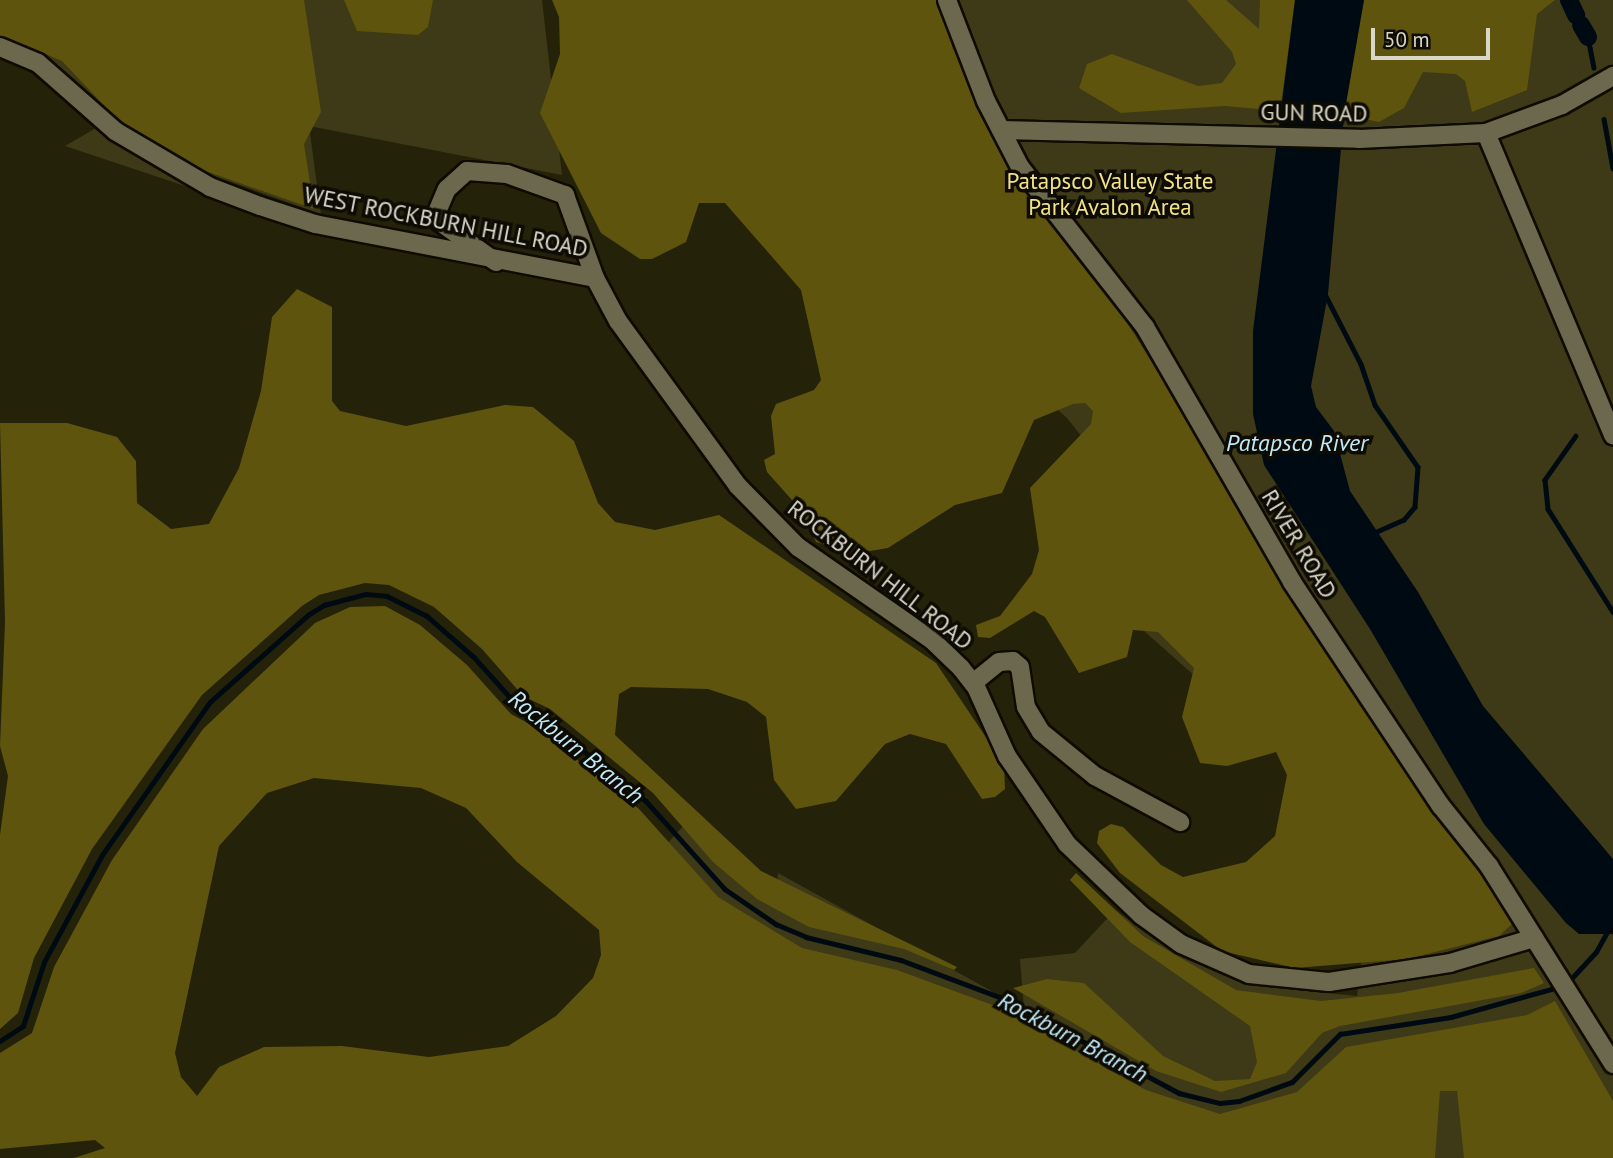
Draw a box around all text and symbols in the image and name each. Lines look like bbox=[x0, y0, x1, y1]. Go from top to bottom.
scale bar bbox=[1375, 14, 1494, 58]
text: 50 m bbox=[1384, 26, 1430, 53]
street label: GUN ROAD bbox=[1260, 98, 1368, 128]
park label: Patapsco Valley State Park Avalon Area bbox=[1006, 167, 1214, 221]
street label: WEST ROCKBURN HILL ROAD bbox=[301, 181, 591, 263]
water label: Patapsco River bbox=[1226, 429, 1368, 457]
street label: RIVER ROAD bbox=[1256, 485, 1342, 603]
street label: ROCKBURN HILL ROAD bbox=[782, 494, 978, 656]
water label: Rockburn Branch bbox=[503, 684, 649, 810]
water label: Rockburn Branch bbox=[993, 986, 1153, 1088]

